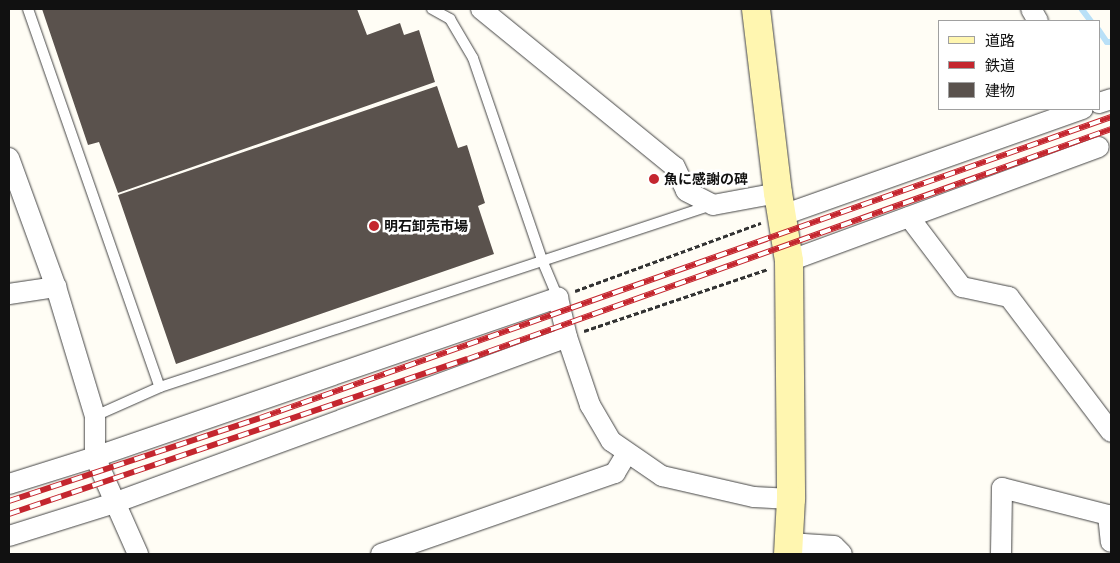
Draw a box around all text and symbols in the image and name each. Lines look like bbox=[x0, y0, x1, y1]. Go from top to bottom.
legend bbox=[938, 20, 1100, 110]
text: 道路 bbox=[985, 31, 1015, 50]
text: 鉄道 bbox=[985, 56, 1015, 75]
text: 建物 bbox=[985, 81, 1015, 100]
place label: 魚に感謝の碑 bbox=[664, 171, 748, 187]
marker: 魚に感謝の碑 bbox=[648, 173, 660, 185]
place label: 明石卸売市場 bbox=[384, 218, 468, 234]
marker: 明石卸売市場 bbox=[368, 220, 380, 232]

